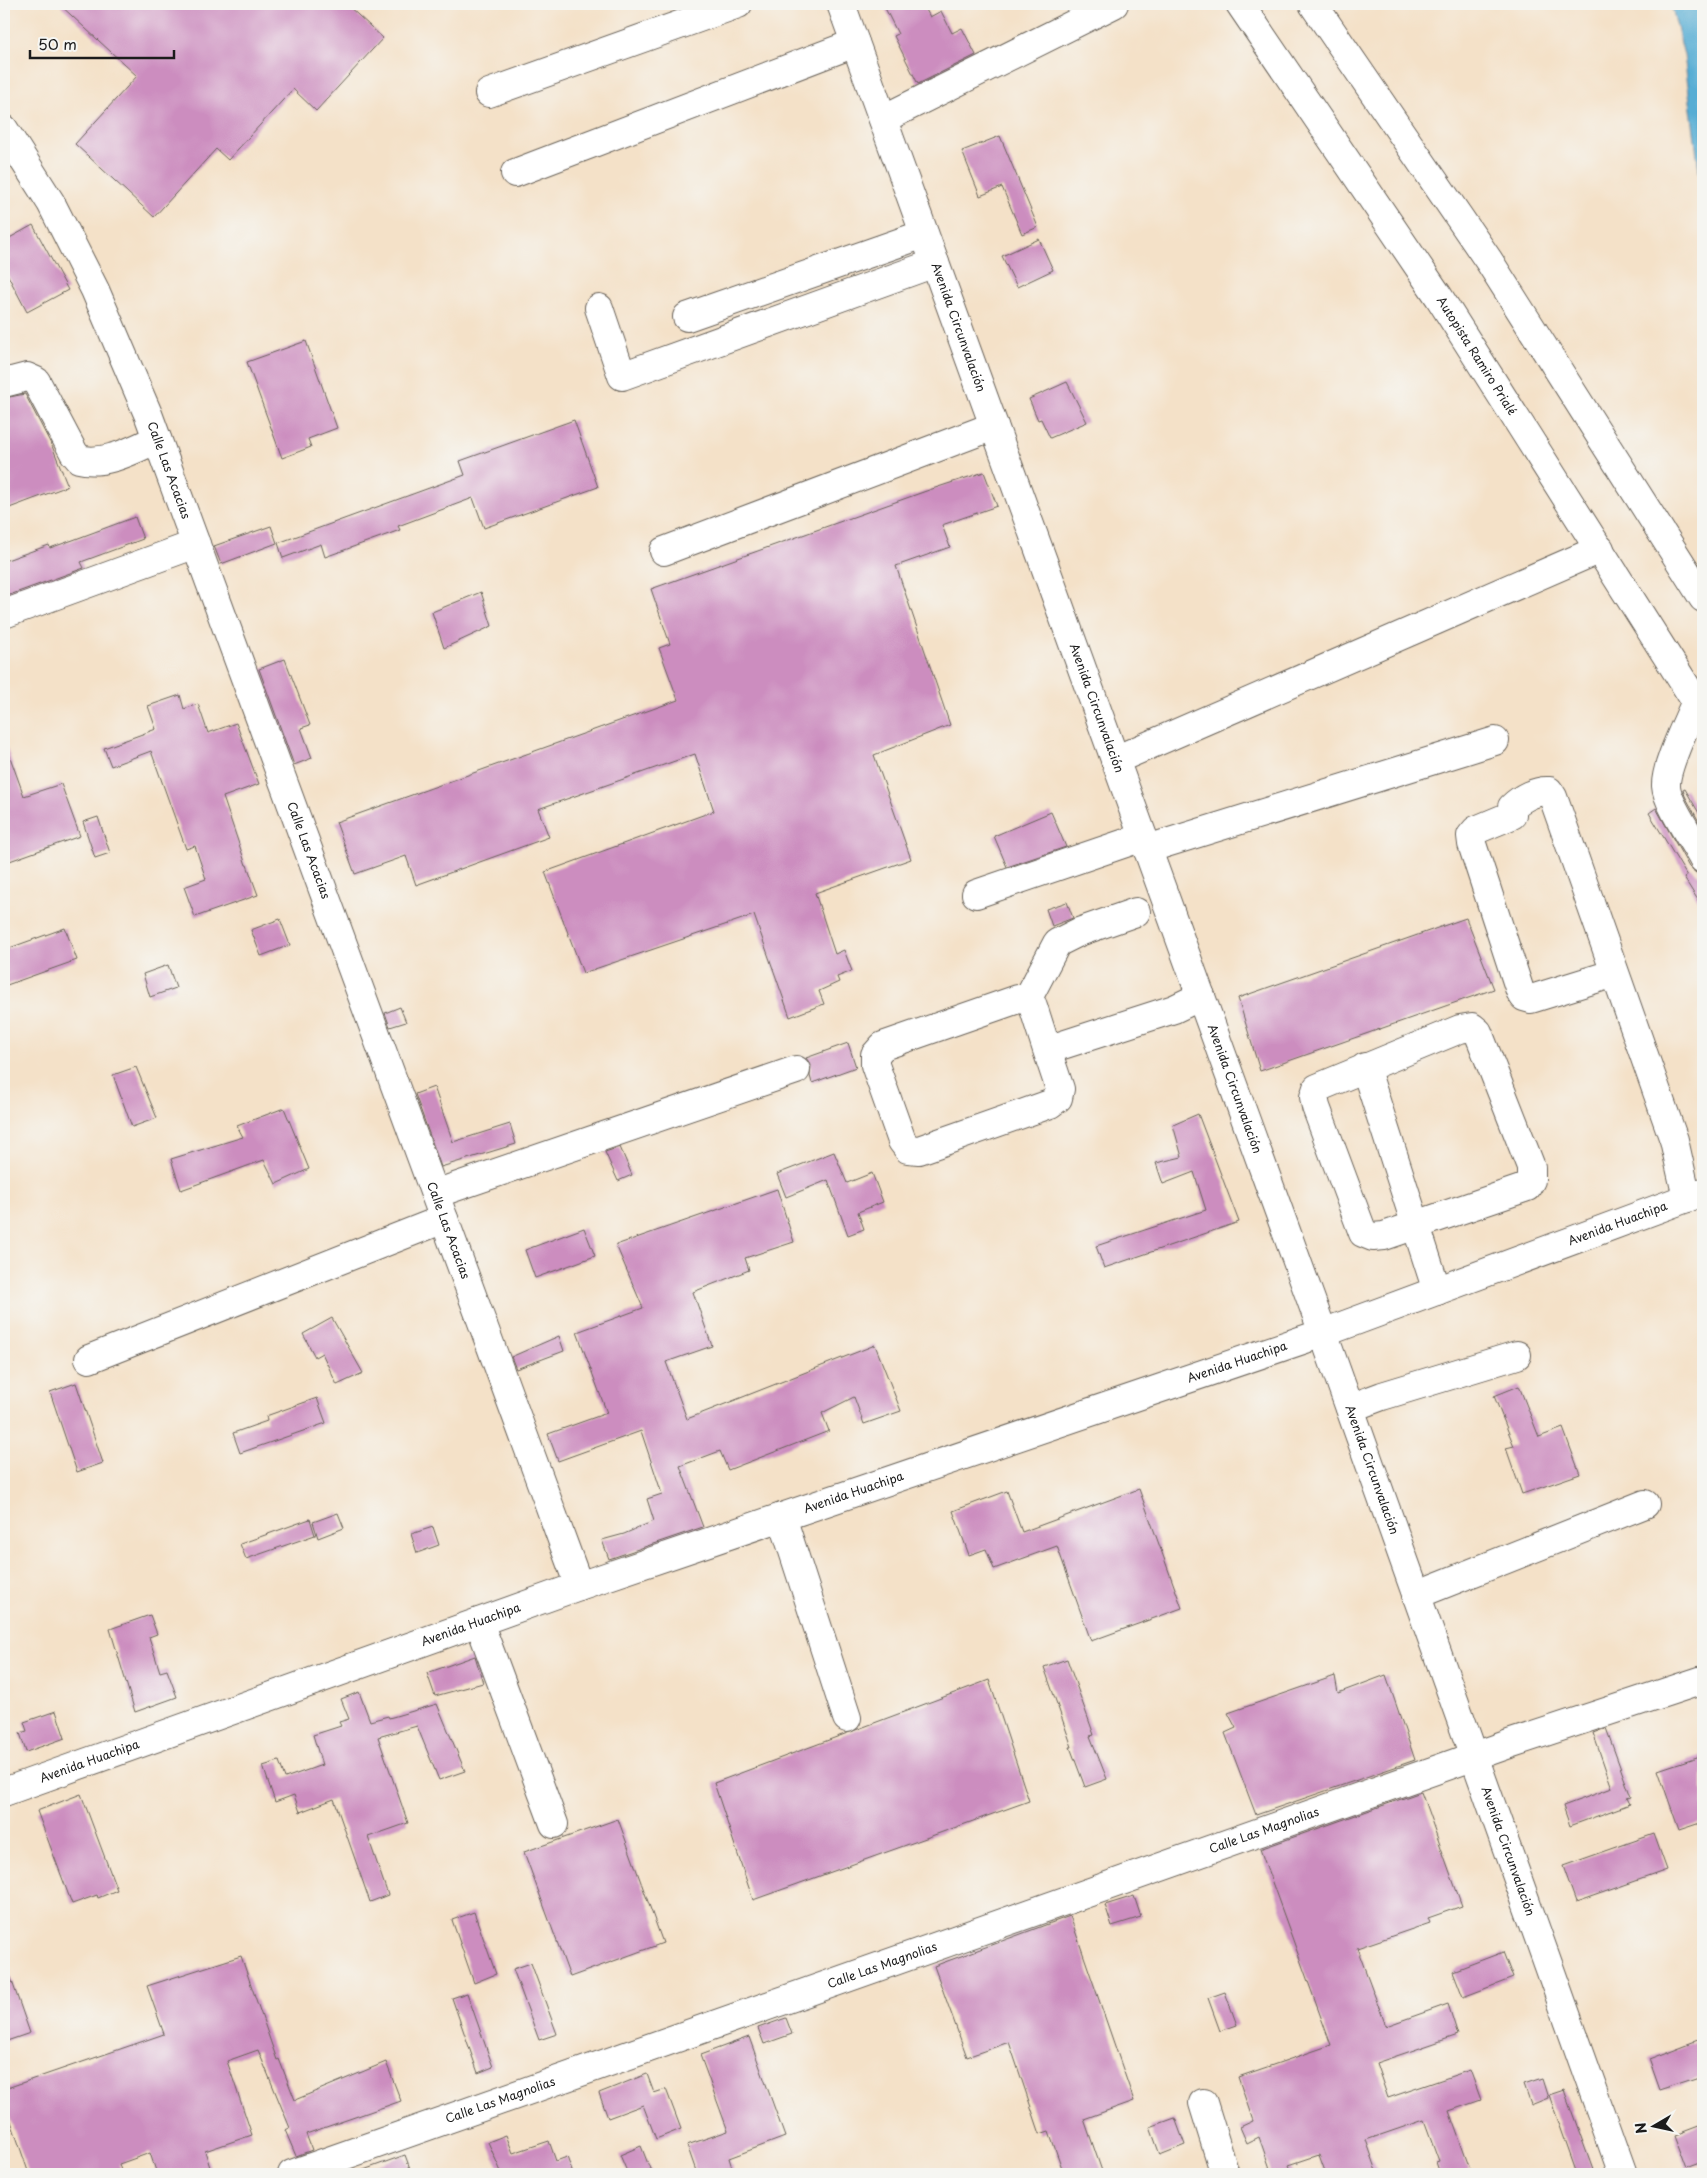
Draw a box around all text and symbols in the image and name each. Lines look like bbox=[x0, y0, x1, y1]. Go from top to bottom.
scale bar bbox=[30, 28, 174, 60]
text: 50 m bbox=[38, 32, 77, 55]
street label: Avenida Circunvalación bbox=[928, 260, 991, 394]
street label: Autopista Ramiro Prialé bbox=[1433, 292, 1522, 418]
street label: Calle Las Acacias bbox=[144, 419, 196, 522]
street label: Avenida Circunvalación bbox=[1066, 641, 1129, 775]
street label: Calle Las Acacias bbox=[283, 799, 336, 902]
street label: Avenida Circunvalación bbox=[1204, 1021, 1267, 1156]
street label: Calle Las Acacias bbox=[423, 1179, 476, 1282]
street label: Avenida Huachipa bbox=[1565, 1196, 1670, 1249]
street label: Avenida Huachipa bbox=[1184, 1336, 1290, 1387]
street label: Avenida Circunvalación bbox=[1341, 1402, 1404, 1537]
street label: Avenida Huachipa bbox=[801, 1466, 906, 1517]
street label: Avenida Huachipa bbox=[418, 1597, 524, 1650]
street label: Avenida Huachipa bbox=[37, 1734, 142, 1786]
street label: Avenida Circunvalación bbox=[1477, 1784, 1540, 1918]
street label: Calle Las Magnolias bbox=[1206, 1802, 1322, 1857]
street label: Calle Las Magnolias bbox=[824, 1937, 940, 1992]
street label: Calle Las Magnolias bbox=[443, 2072, 558, 2127]
north arrow bbox=[1630, 2100, 1680, 2150]
text: N bbox=[1629, 2121, 1652, 2135]

